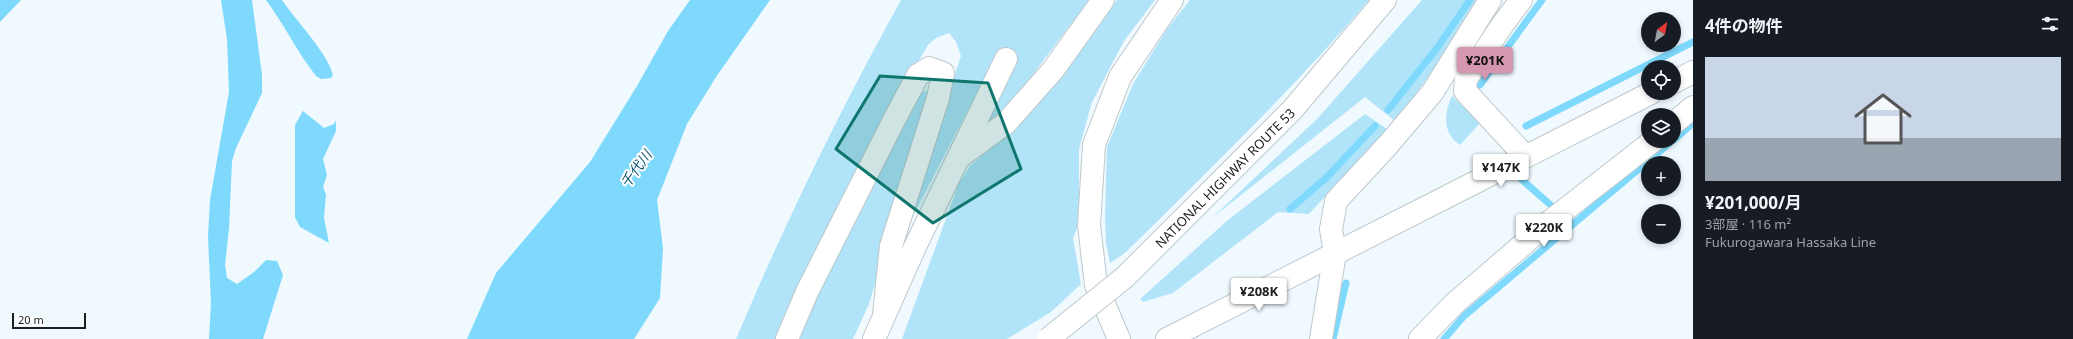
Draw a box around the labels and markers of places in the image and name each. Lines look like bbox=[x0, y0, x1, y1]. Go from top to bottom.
pin: ¥201K bbox=[1457, 47, 1513, 81]
pin: ¥147K bbox=[1473, 154, 1529, 188]
pin: ¥220K bbox=[1516, 214, 1572, 248]
pin: ¥208K bbox=[1231, 278, 1287, 312]

